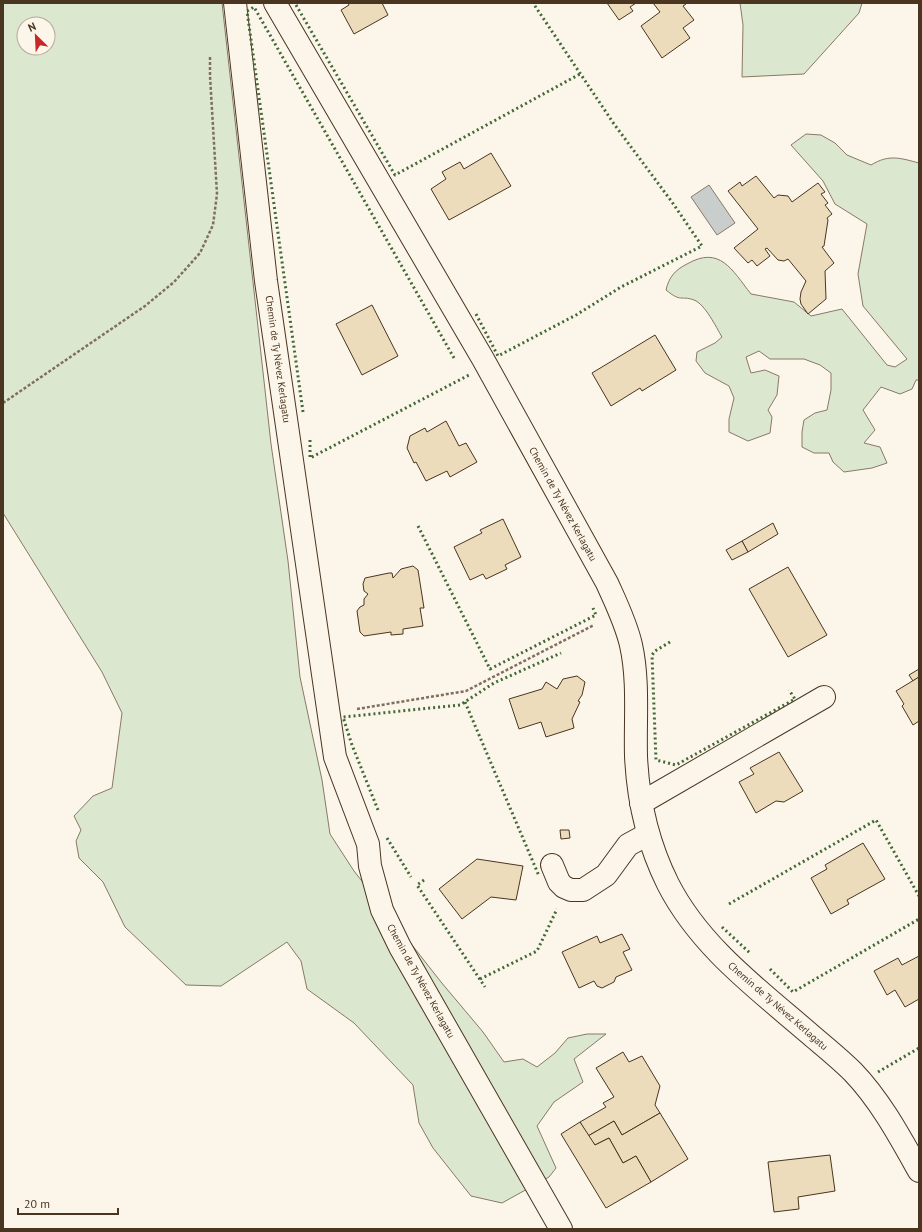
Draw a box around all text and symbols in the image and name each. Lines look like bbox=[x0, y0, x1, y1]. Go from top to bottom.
north arrow bbox=[16, 16, 56, 56]
text: N bbox=[26, 19, 38, 35]
street label: Chemin de Ty Névez Kerlagatu bbox=[263, 294, 293, 424]
street label: Chemin de Ty Névez Kerlagatu bbox=[526, 445, 600, 563]
street label: Chemin de Ty Névez Kerlagatu bbox=[384, 922, 458, 1040]
street label: Chemin de Ty Névez Kerlagatu bbox=[725, 959, 831, 1053]
scale bar bbox=[18, 1190, 118, 1216]
text: 20 m bbox=[24, 1196, 50, 1211]

